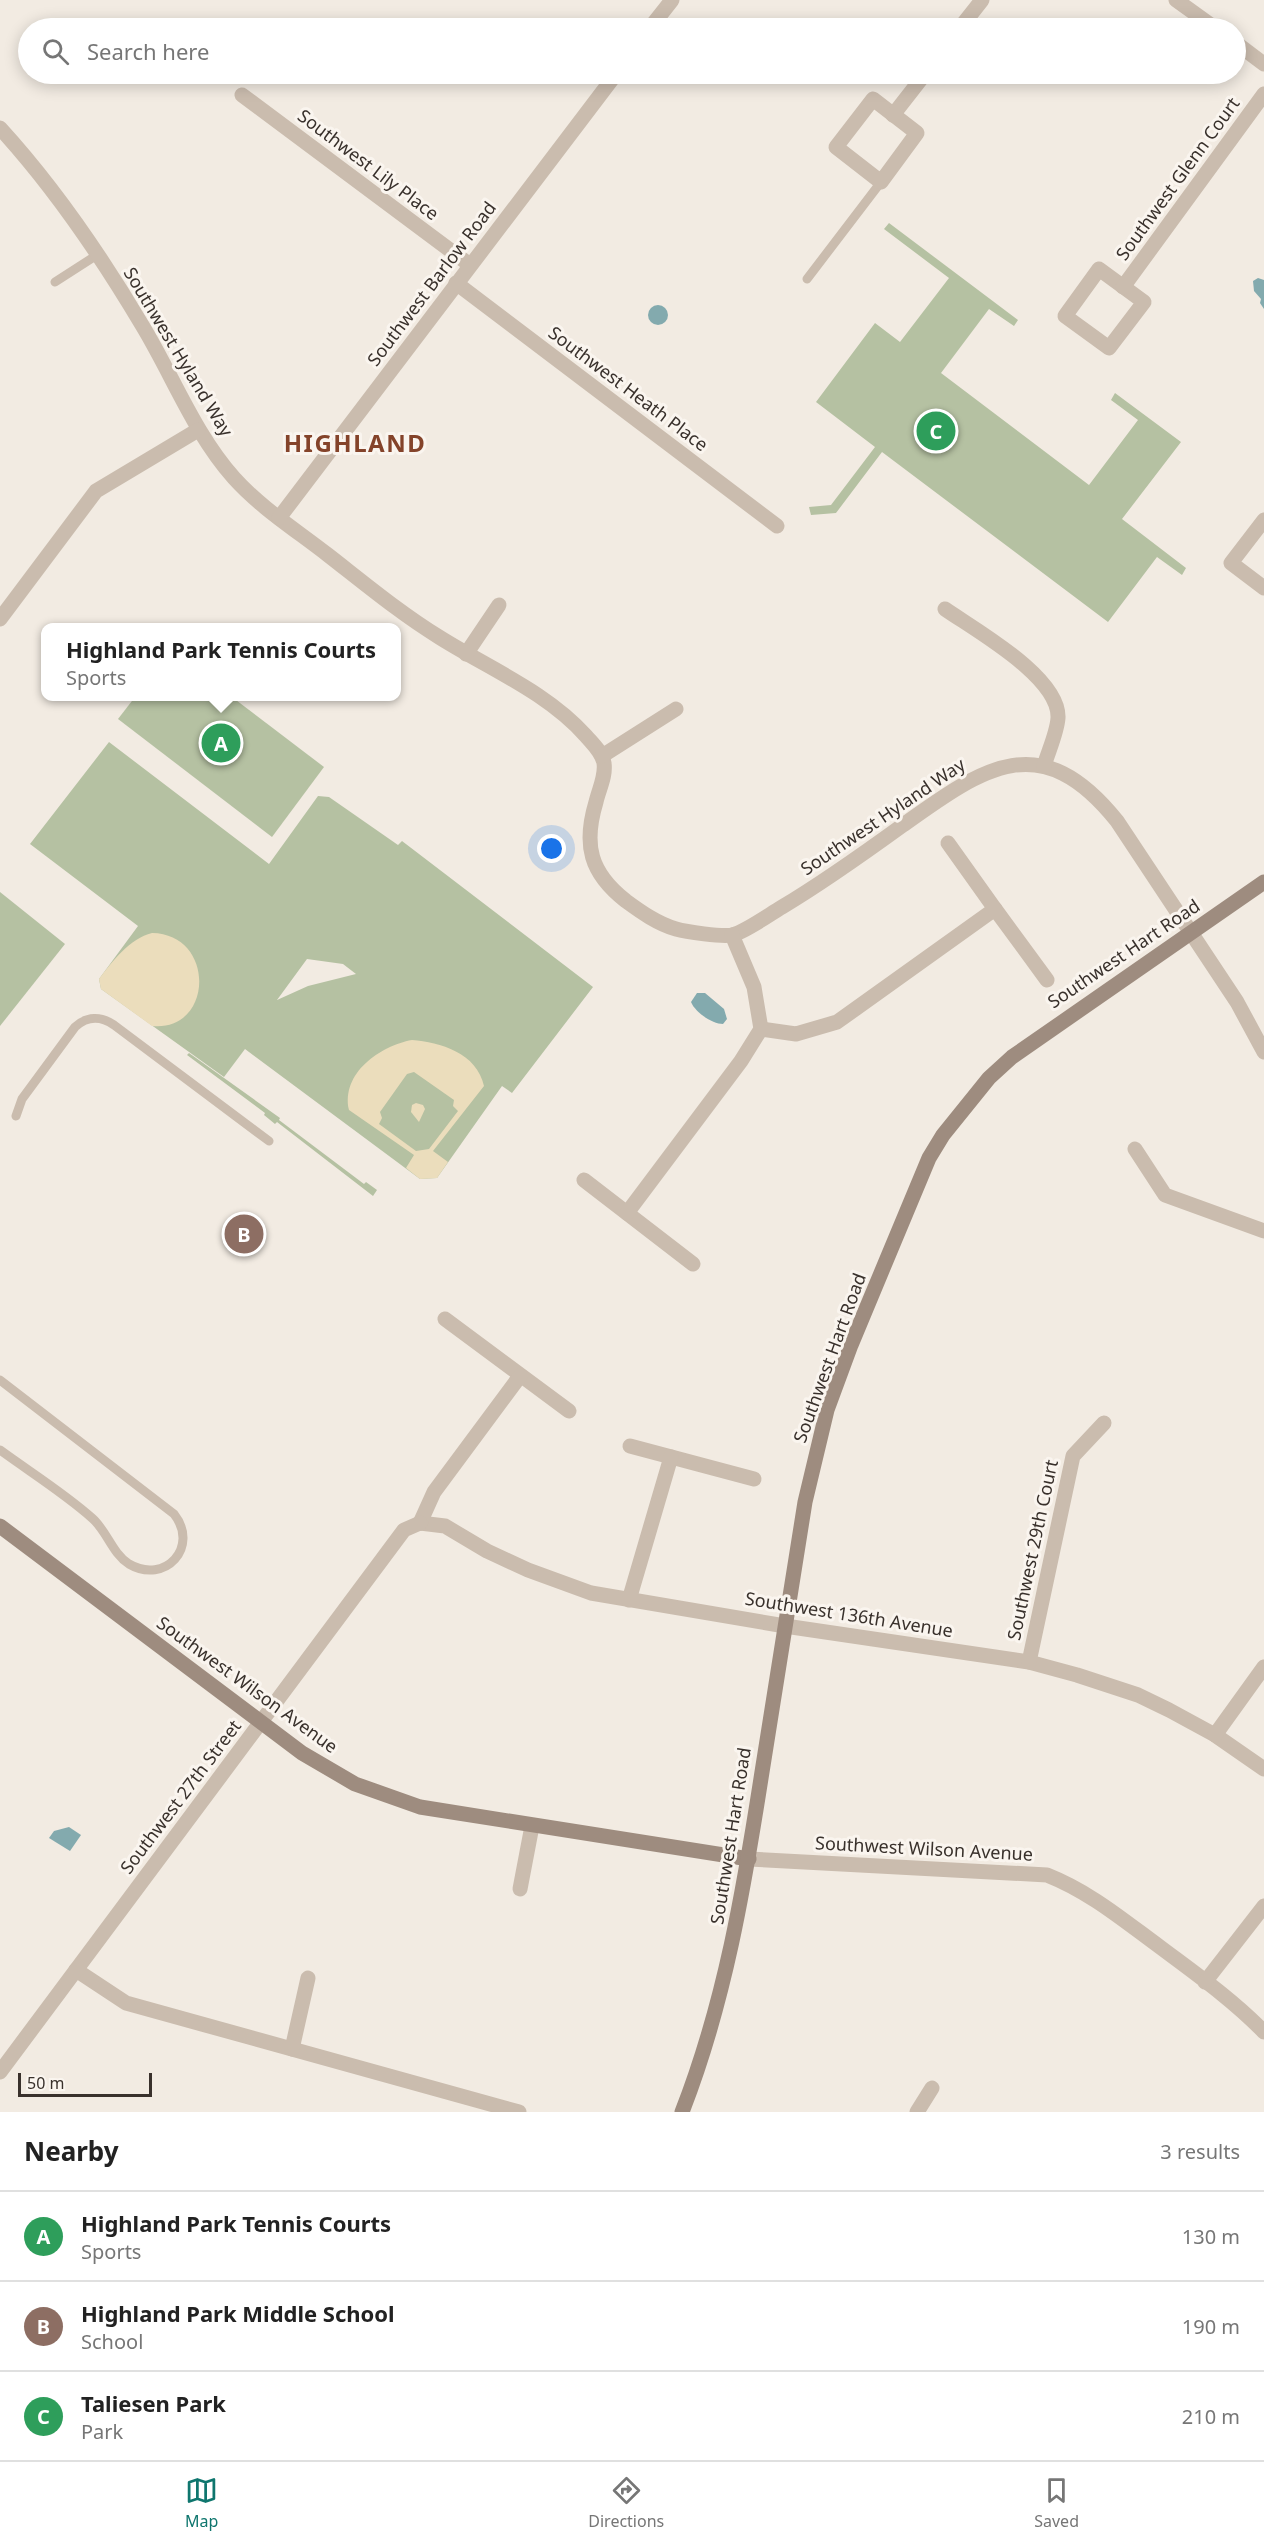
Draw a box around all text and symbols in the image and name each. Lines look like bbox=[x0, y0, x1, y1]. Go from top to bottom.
search box bbox=[18, 18, 1246, 84]
icon: search bbox=[39, 35, 72, 68]
text: Search here bbox=[87, 36, 209, 66]
street label: Southwest Glenn Court bbox=[1110, 92, 1245, 265]
street label: Southwest Lily Place bbox=[293, 103, 444, 225]
street label: Southwest Barlow Road bbox=[361, 196, 501, 371]
street label: Southwest Hyland Way bbox=[119, 262, 239, 441]
street label: Southwest Heath Place bbox=[544, 320, 713, 456]
pin: C bbox=[916, 408, 956, 454]
district label: HIGHLAND bbox=[284, 426, 426, 459]
popup bbox=[41, 623, 401, 701]
text: Highland Park Tennis Courts bbox=[66, 634, 376, 664]
text: Sports bbox=[66, 664, 126, 691]
pin: A bbox=[202, 720, 240, 766]
street label: Southwest Hyland Way bbox=[796, 752, 970, 880]
your location bbox=[537, 834, 566, 863]
street label: Southwest Hart Road bbox=[1043, 893, 1204, 1013]
pin: B bbox=[224, 1212, 264, 1256]
street label: Southwest Hart Road bbox=[787, 1269, 871, 1446]
street label: Southwest 29th Court bbox=[1001, 1457, 1063, 1642]
street label: Southwest 136th Avenue bbox=[744, 1586, 955, 1642]
street label: Southwest Wilson Avenue bbox=[152, 1610, 343, 1758]
street label: Southwest 27th Street bbox=[114, 1714, 246, 1878]
street label: Southwest Hart Road bbox=[704, 1746, 756, 1926]
street label: Southwest Wilson Avenue bbox=[814, 1830, 1034, 1866]
scale bar bbox=[18, 2070, 152, 2098]
text: 50 m bbox=[27, 2072, 64, 2094]
text: Nearby bbox=[24, 2133, 119, 2169]
text: 3 results bbox=[1160, 2138, 1240, 2165]
text: Highland Park Tennis Courts bbox=[81, 2208, 391, 2238]
text: A bbox=[37, 2223, 50, 2250]
text: 130 m bbox=[1182, 2223, 1240, 2250]
text: Sports bbox=[81, 2238, 141, 2265]
text: Highland Park Middle School bbox=[81, 2298, 395, 2328]
text: B bbox=[37, 2313, 50, 2340]
text: 190 m bbox=[1182, 2313, 1240, 2340]
text: School bbox=[81, 2328, 143, 2355]
text: Taliesen Park bbox=[81, 2388, 226, 2418]
text: C bbox=[37, 2403, 50, 2430]
text: 210 m bbox=[1182, 2403, 1240, 2430]
text: Park bbox=[81, 2418, 123, 2445]
tab: Map bbox=[185, 2474, 218, 2532]
tab: Directions bbox=[588, 2474, 664, 2532]
tab: Saved bbox=[1034, 2474, 1079, 2532]

